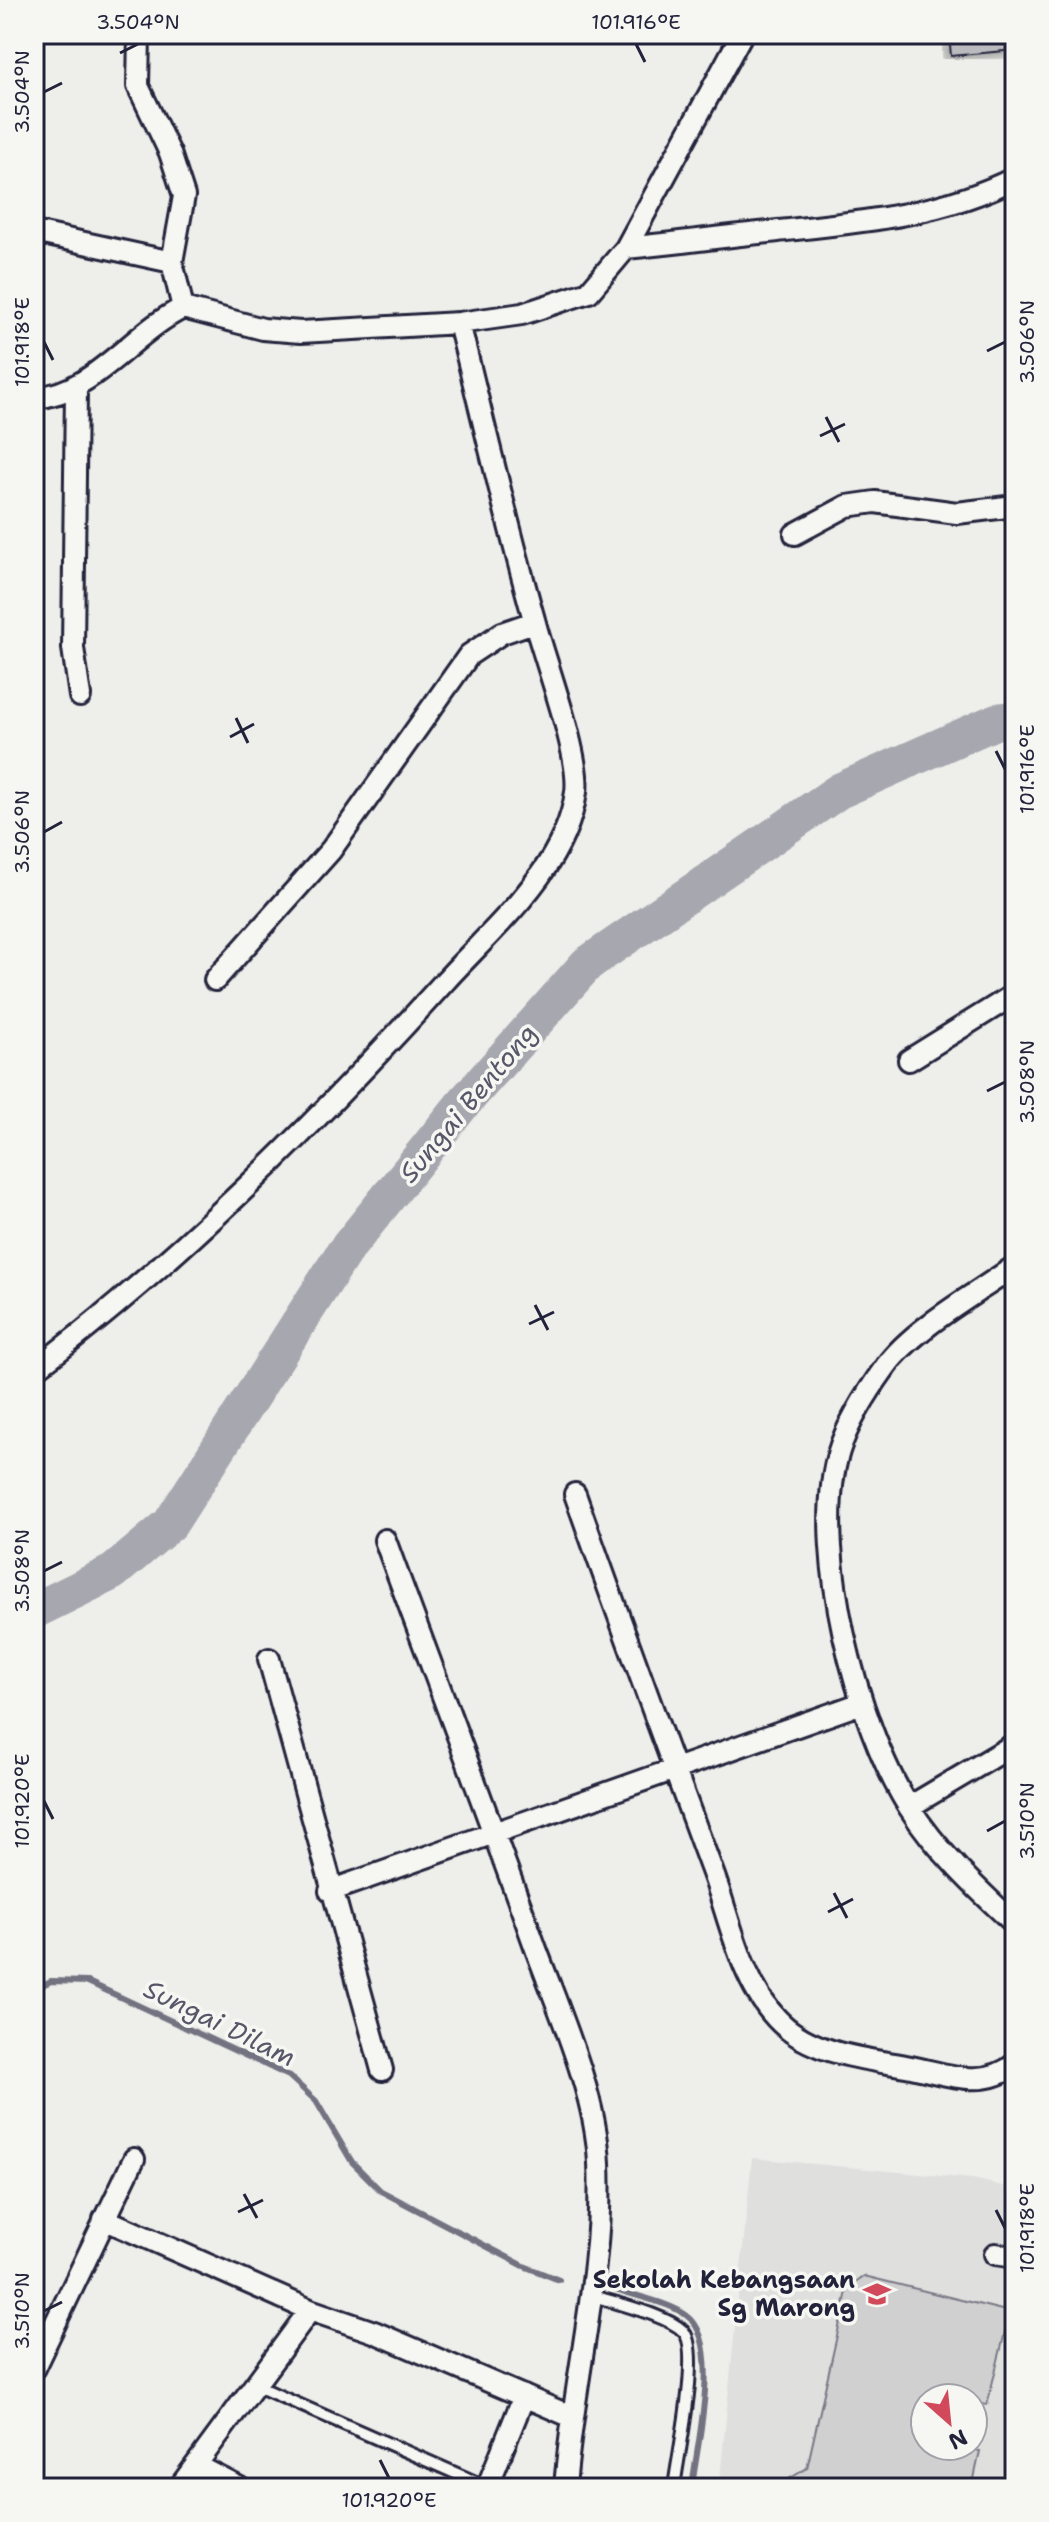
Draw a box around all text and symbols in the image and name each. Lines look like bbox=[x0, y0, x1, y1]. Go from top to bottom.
text: 3.504°N bbox=[96, 9, 180, 35]
text: 101.916°E bbox=[591, 9, 681, 35]
text: 3.504°N bbox=[9, 50, 35, 134]
text: 101.918°E bbox=[9, 297, 35, 387]
text: 3.506°N bbox=[1014, 300, 1040, 384]
text: 101.916°E bbox=[1014, 724, 1040, 814]
text: 3.506°N bbox=[9, 790, 35, 874]
water label: Sungai Bentong bbox=[391, 1016, 544, 1189]
text: 3.508°N bbox=[1014, 1040, 1040, 1124]
text: 3.508°N bbox=[9, 1529, 35, 1613]
text: 101.920°E bbox=[9, 1753, 35, 1849]
text: 3.510°N bbox=[1014, 1782, 1040, 1860]
water label: Sungai Dilam bbox=[138, 1971, 302, 2074]
text: 101.918°E bbox=[1014, 2183, 1040, 2273]
place label: Sekolah Kebangsaan Sg Marong bbox=[593, 2264, 855, 2324]
text: 3.510°N bbox=[9, 2272, 35, 2350]
school or university icon: Sekolah Kebangsaan Sg Marong bbox=[862, 2279, 892, 2309]
north arrow bbox=[909, 2382, 989, 2462]
text: N bbox=[944, 2422, 972, 2456]
text: 101.920°E bbox=[341, 2487, 437, 2513]

